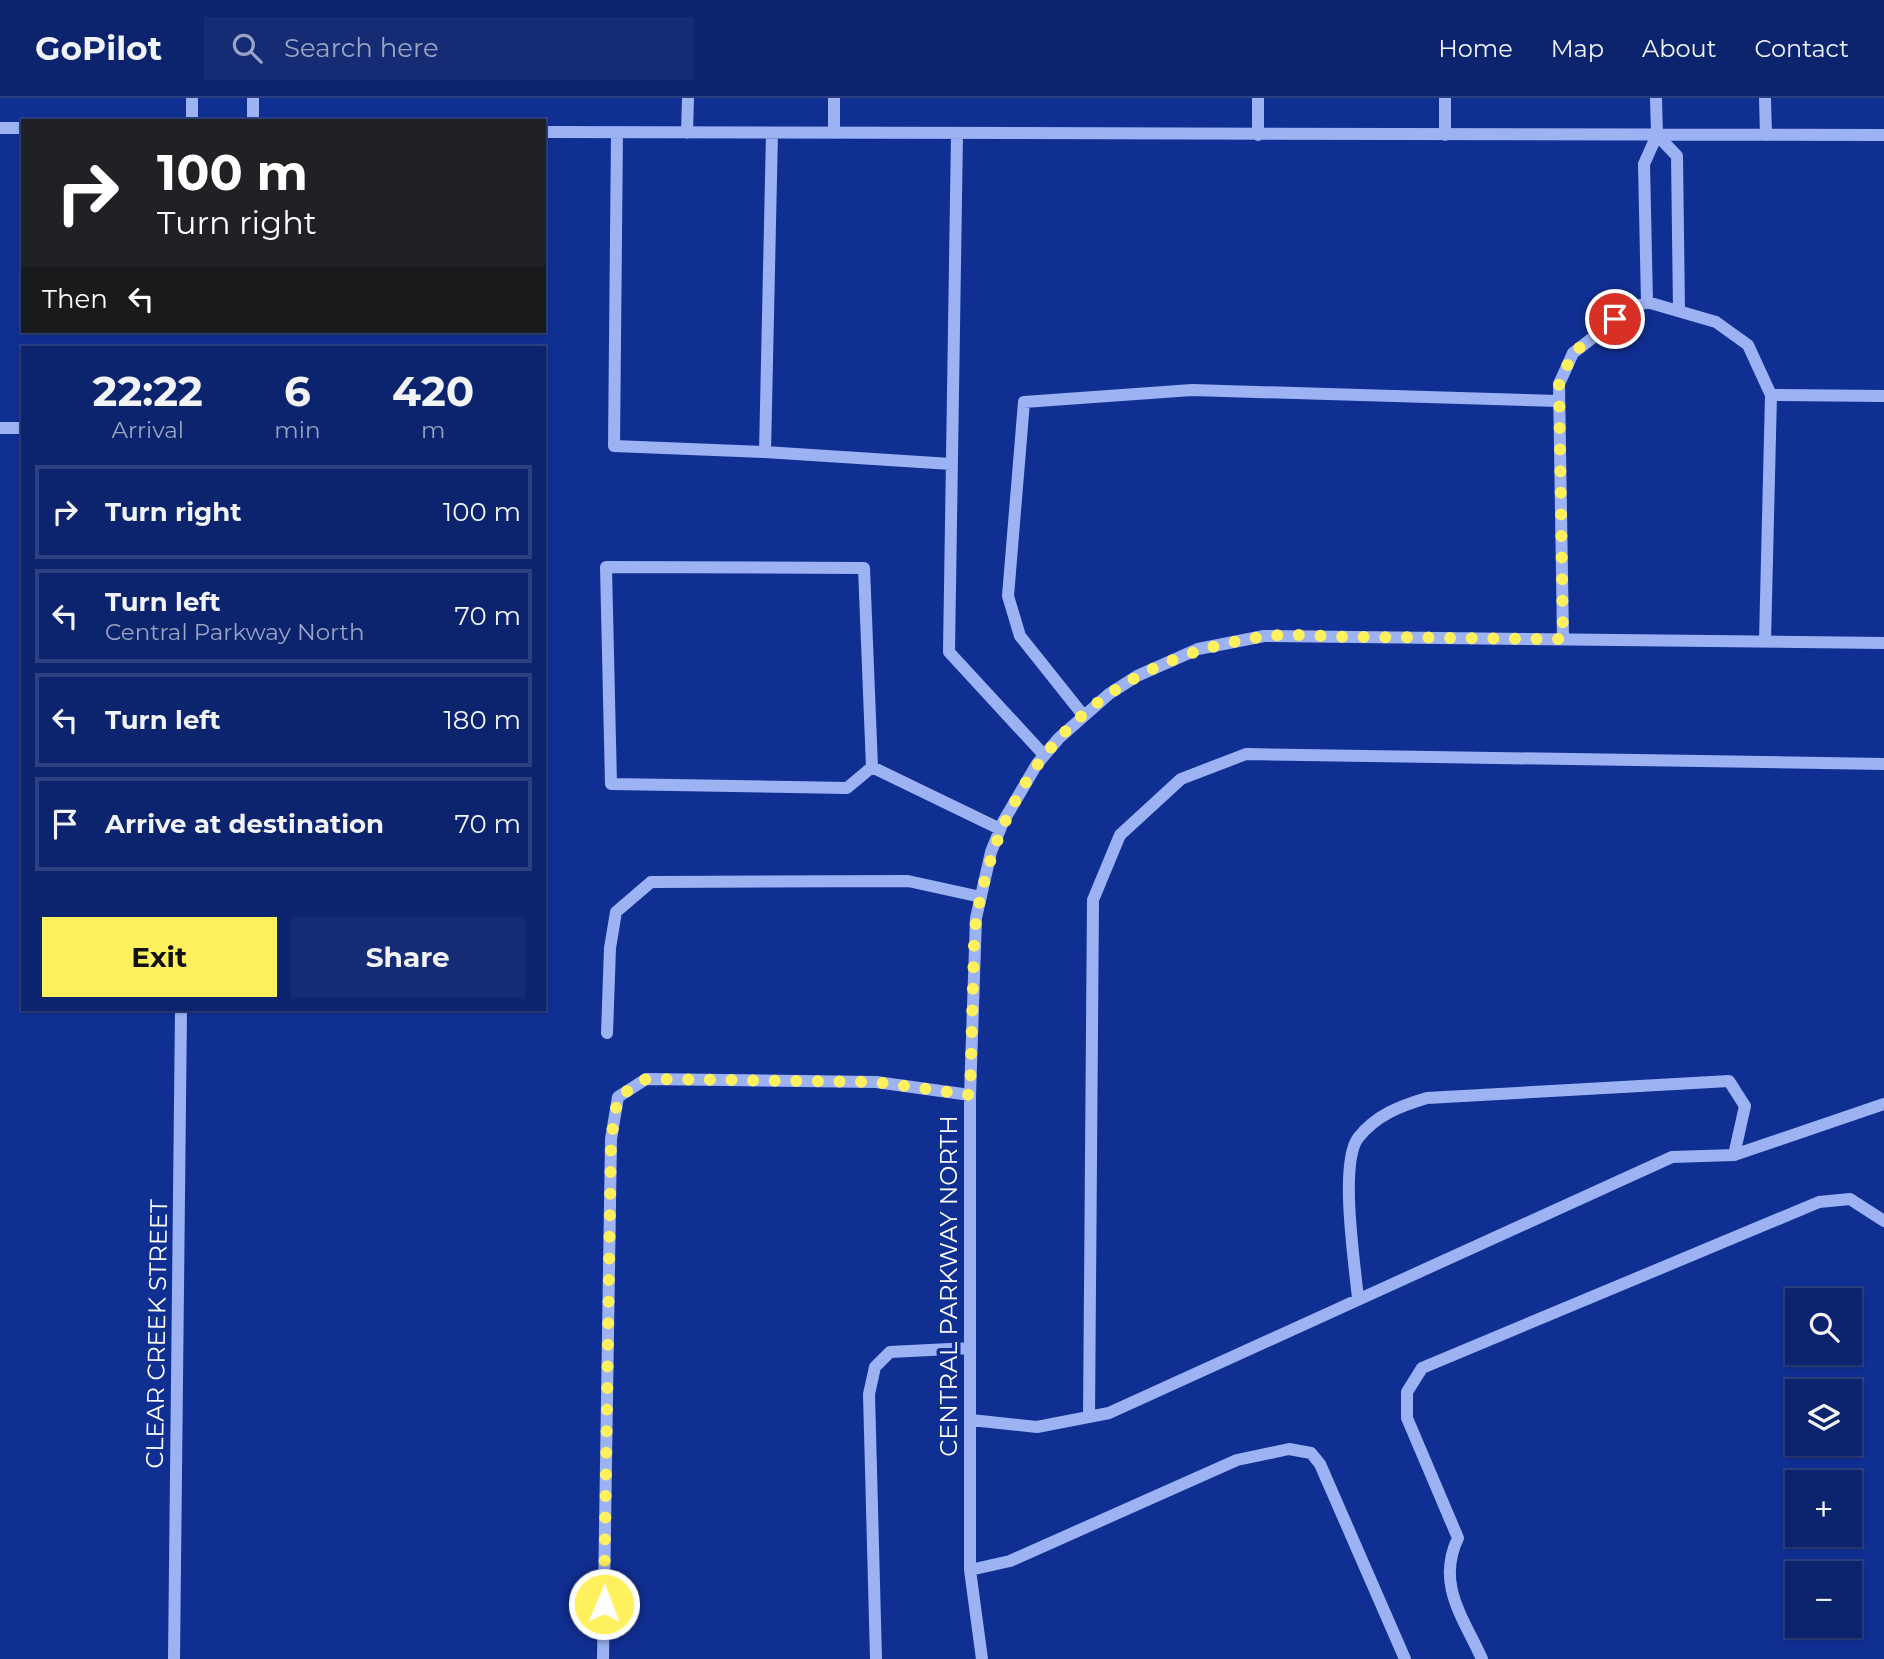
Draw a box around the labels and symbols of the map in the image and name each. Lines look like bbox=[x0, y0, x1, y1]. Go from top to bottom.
pin bbox=[1585, 289, 1645, 349]
street label: CENTRAL PARKWAY NORTH bbox=[934, 1115, 963, 1457]
street label: CLEAR CREEK STREET bbox=[140, 1199, 173, 1469]
position arrow bbox=[567, 1567, 641, 1641]

